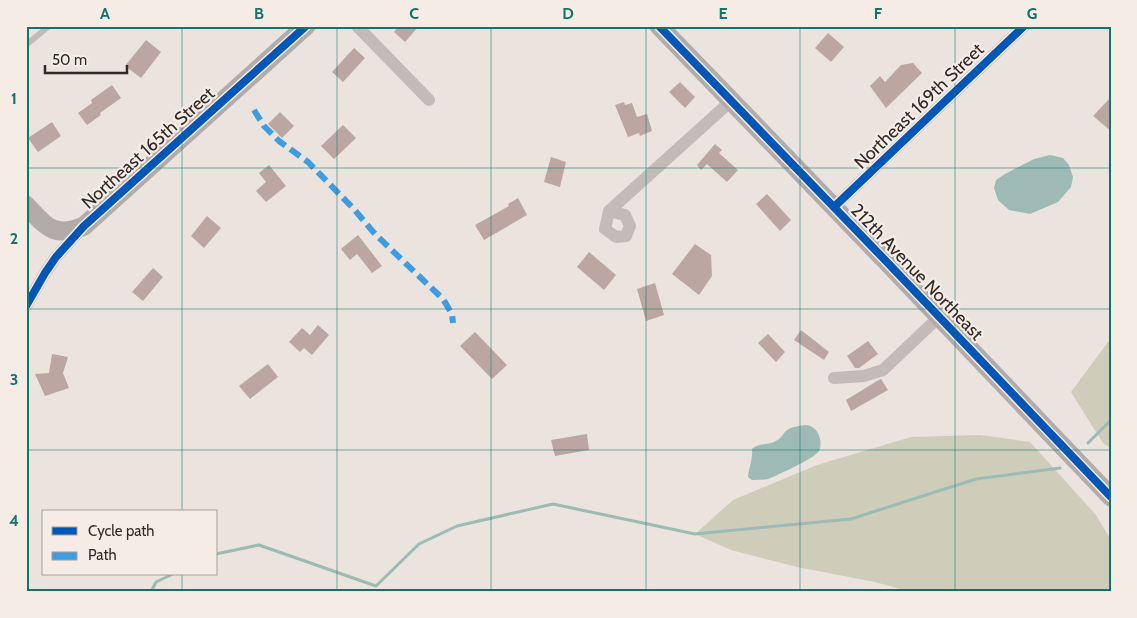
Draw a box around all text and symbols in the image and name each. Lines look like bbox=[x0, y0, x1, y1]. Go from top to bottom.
text: A bbox=[100, 4, 110, 23]
text: B bbox=[254, 4, 264, 23]
text: C bbox=[409, 4, 419, 23]
text: D bbox=[562, 4, 574, 23]
text: E bbox=[718, 4, 728, 23]
text: F bbox=[874, 4, 883, 23]
text: G bbox=[1027, 4, 1037, 23]
street label: Northeast 169th Street bbox=[850, 38, 988, 174]
scale bar bbox=[45, 42, 128, 74]
text: 50 m bbox=[52, 51, 87, 69]
street label: Northeast 165th Street bbox=[77, 83, 219, 213]
text: 1 bbox=[11, 89, 17, 108]
street label: 212th Avenue Northeast bbox=[846, 199, 988, 345]
text: 2 bbox=[10, 229, 18, 248]
text: 3 bbox=[10, 370, 18, 389]
legend bbox=[42, 510, 218, 576]
text: 4 bbox=[9, 511, 19, 530]
text: Cycle path bbox=[88, 522, 154, 540]
text: Path bbox=[88, 546, 117, 564]

